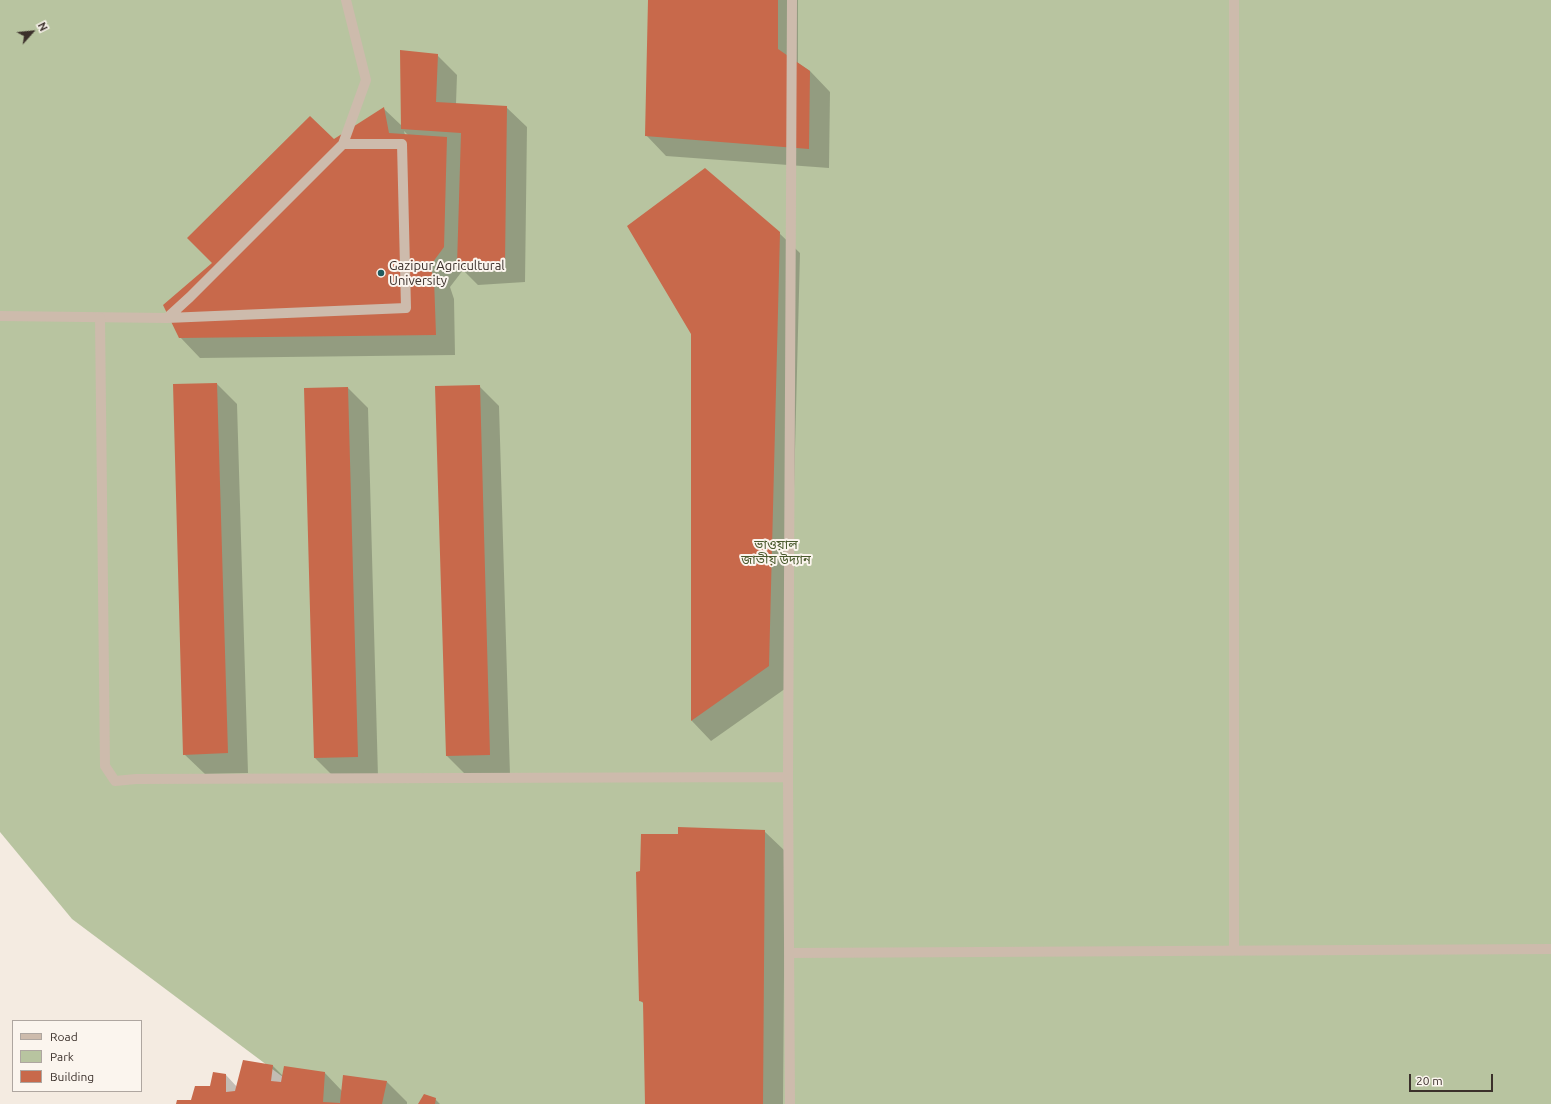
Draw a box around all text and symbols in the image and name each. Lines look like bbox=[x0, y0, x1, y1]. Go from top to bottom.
north arrow bbox=[12, 12, 52, 52]
text: N bbox=[35, 20, 50, 33]
place label: Gazipur Agricultural University bbox=[389, 258, 505, 289]
marker: Gazipur Agricultural University bbox=[376, 268, 386, 278]
park label: ভাওয়াল জাতীয় উদ্যান bbox=[741, 537, 811, 568]
legend bbox=[12, 1020, 142, 1092]
text: Road bbox=[50, 1030, 78, 1043]
text: Park bbox=[50, 1050, 74, 1063]
scale bar bbox=[1411, 1066, 1495, 1092]
text: Building bbox=[50, 1070, 94, 1083]
text: 20 m bbox=[1416, 1074, 1443, 1087]

